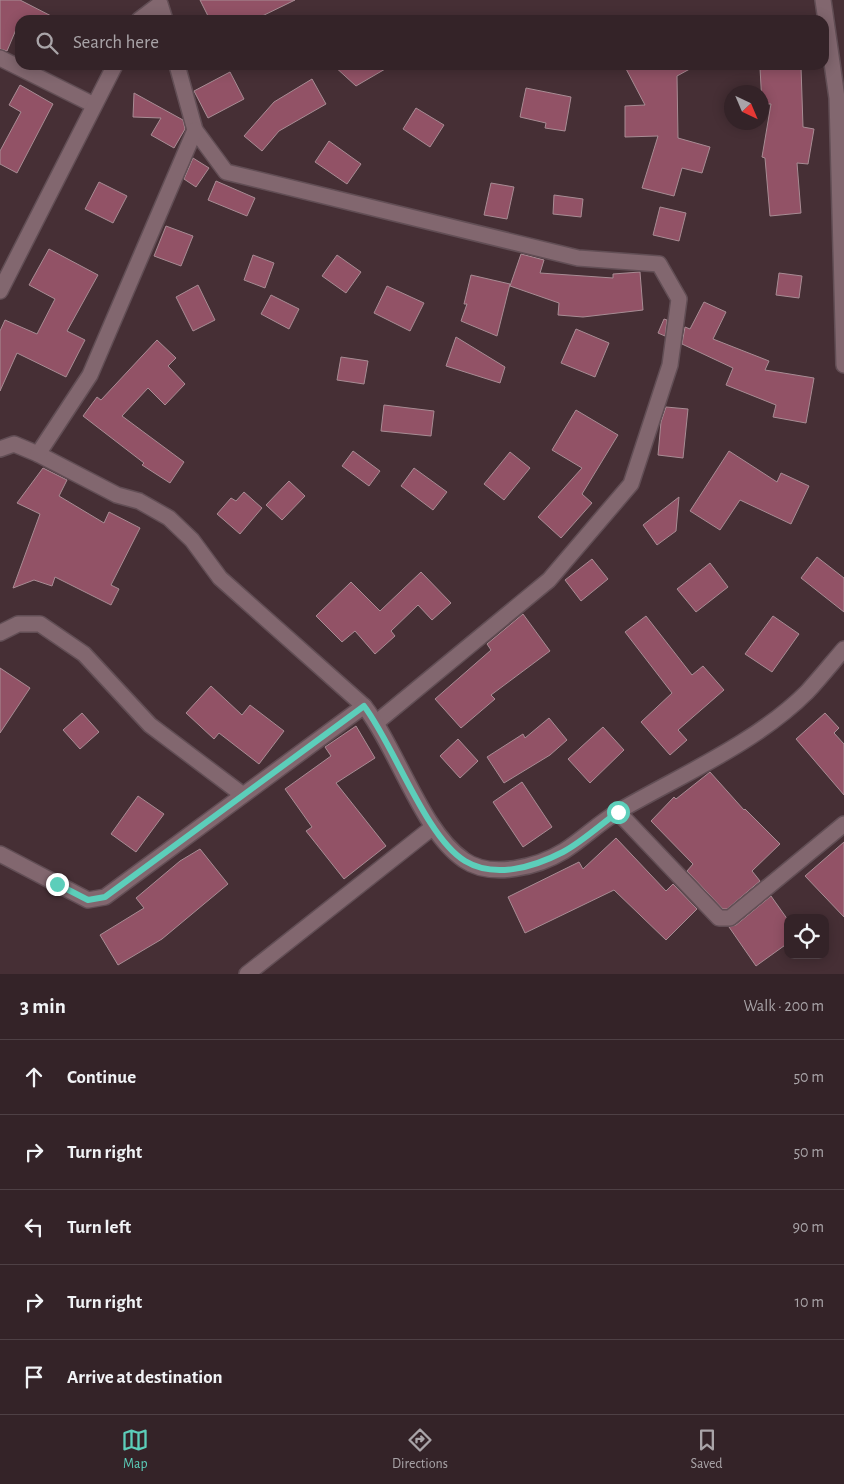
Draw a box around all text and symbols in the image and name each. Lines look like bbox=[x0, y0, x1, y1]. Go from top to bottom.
search box bbox=[15, 15, 829, 70]
icon: search bbox=[33, 29, 61, 57]
text: Search here bbox=[73, 33, 159, 52]
north arrow bbox=[724, 85, 769, 130]
route start bbox=[607, 801, 630, 824]
route end bbox=[46, 873, 69, 896]
map controls bbox=[784, 914, 829, 959]
button: locate bbox=[784, 914, 829, 959]
text: 3 min bbox=[20, 996, 66, 1017]
text: Walk · 200 m bbox=[743, 998, 824, 1014]
icon: ahead bbox=[20, 1063, 48, 1091]
text: Continue bbox=[67, 1068, 136, 1087]
text: 50 m bbox=[793, 1069, 824, 1085]
icon: right bbox=[20, 1138, 48, 1166]
text: Turn right bbox=[67, 1143, 142, 1162]
text: 50 m bbox=[793, 1144, 824, 1160]
icon: left bbox=[20, 1213, 48, 1241]
text: Turn left bbox=[67, 1218, 131, 1237]
text: 90 m bbox=[793, 1219, 824, 1235]
icon: right bbox=[20, 1288, 48, 1316]
text: Turn right bbox=[67, 1293, 142, 1312]
text: 10 m bbox=[795, 1294, 824, 1310]
icon: arrive bbox=[20, 1363, 48, 1391]
text: Arrive at destination bbox=[67, 1368, 223, 1387]
tab: Map bbox=[121, 1426, 149, 1473]
tab: Directions bbox=[392, 1426, 448, 1473]
tab: Saved bbox=[691, 1426, 723, 1473]

